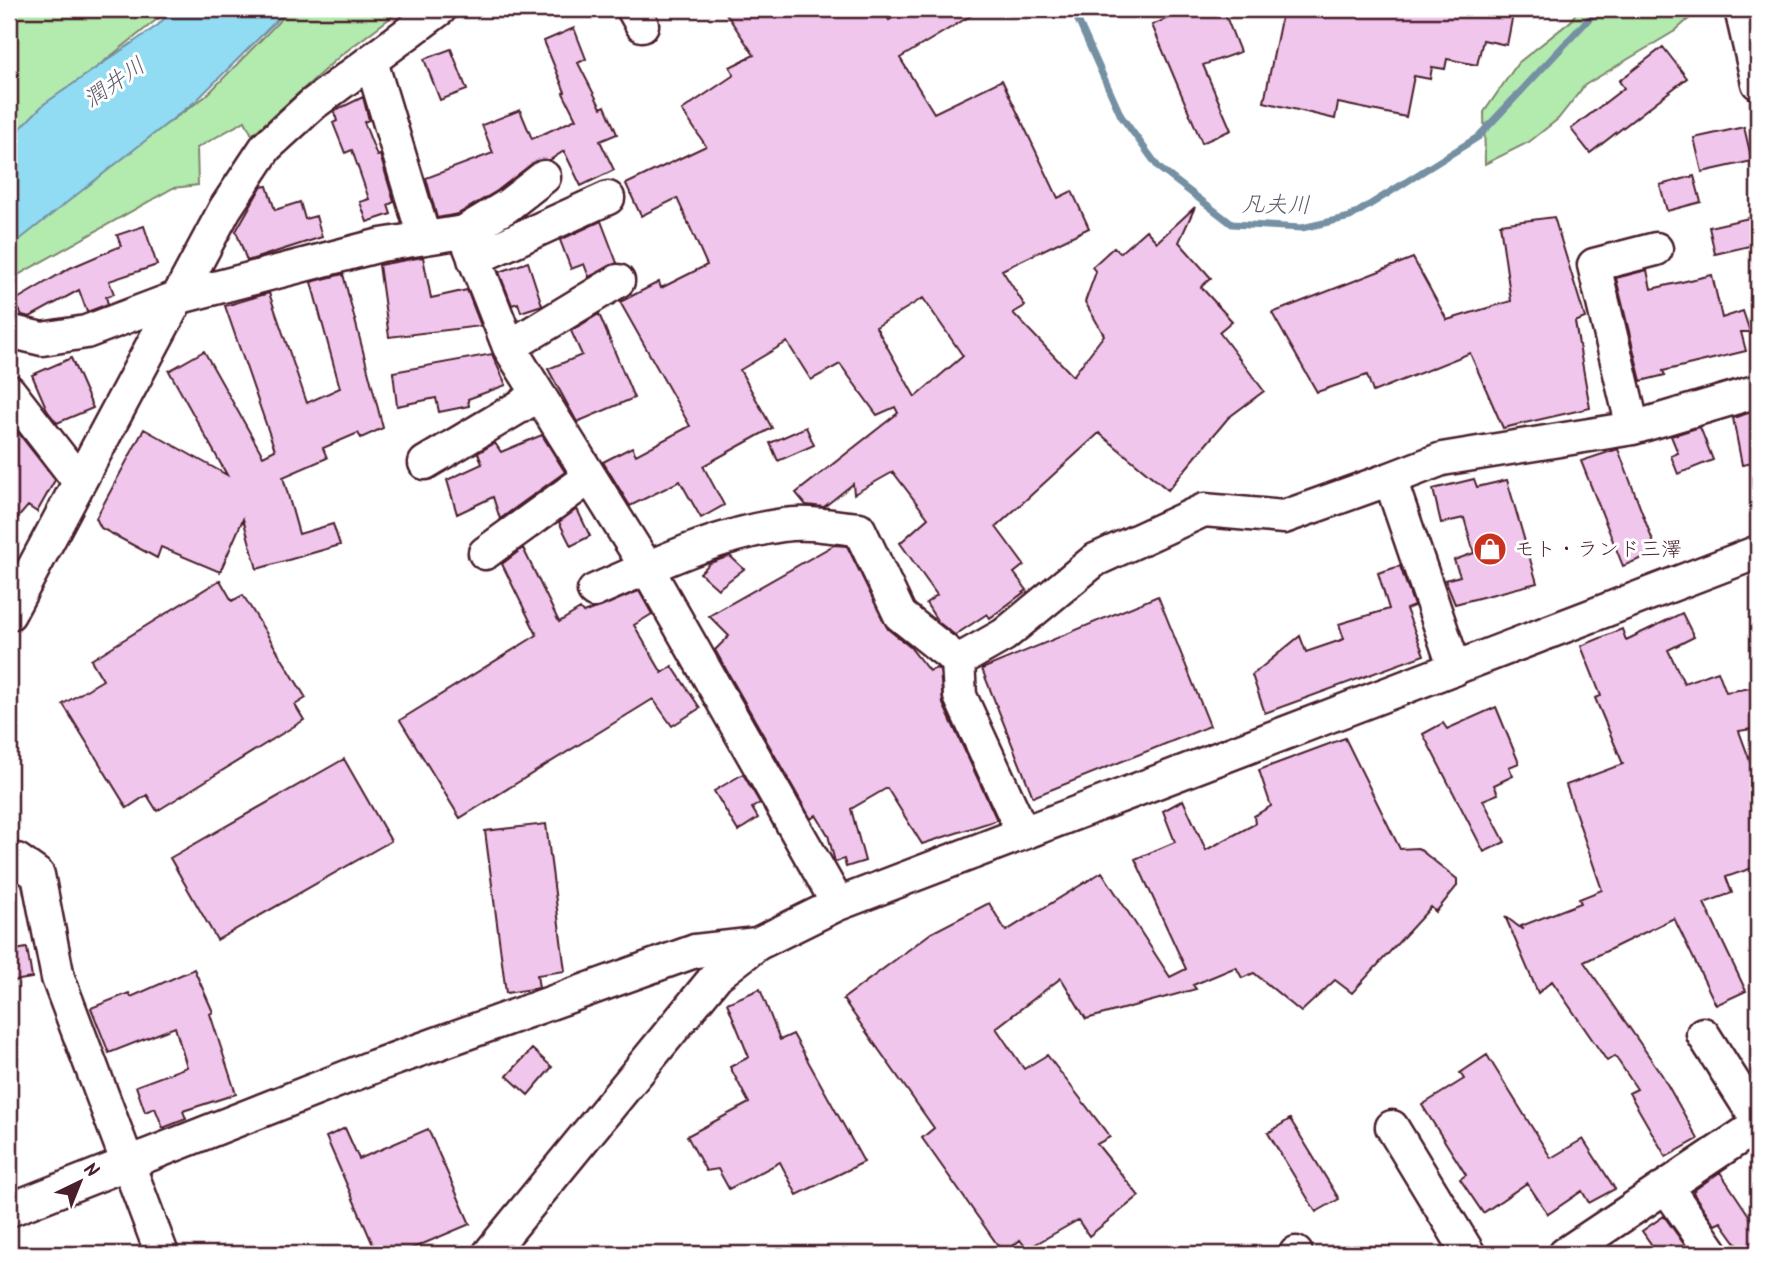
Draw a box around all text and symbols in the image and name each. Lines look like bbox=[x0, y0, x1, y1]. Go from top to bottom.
water label: 潤井川 bbox=[77, 49, 154, 118]
water label: 凡夫川 bbox=[1241, 187, 1311, 225]
shop icon: モト・ランド三澤 bbox=[1471, 530, 1509, 568]
place label: モト・ランド三澤 bbox=[1514, 534, 1682, 567]
north arrow bbox=[46, 1148, 116, 1218]
text: N bbox=[76, 1156, 105, 1186]

